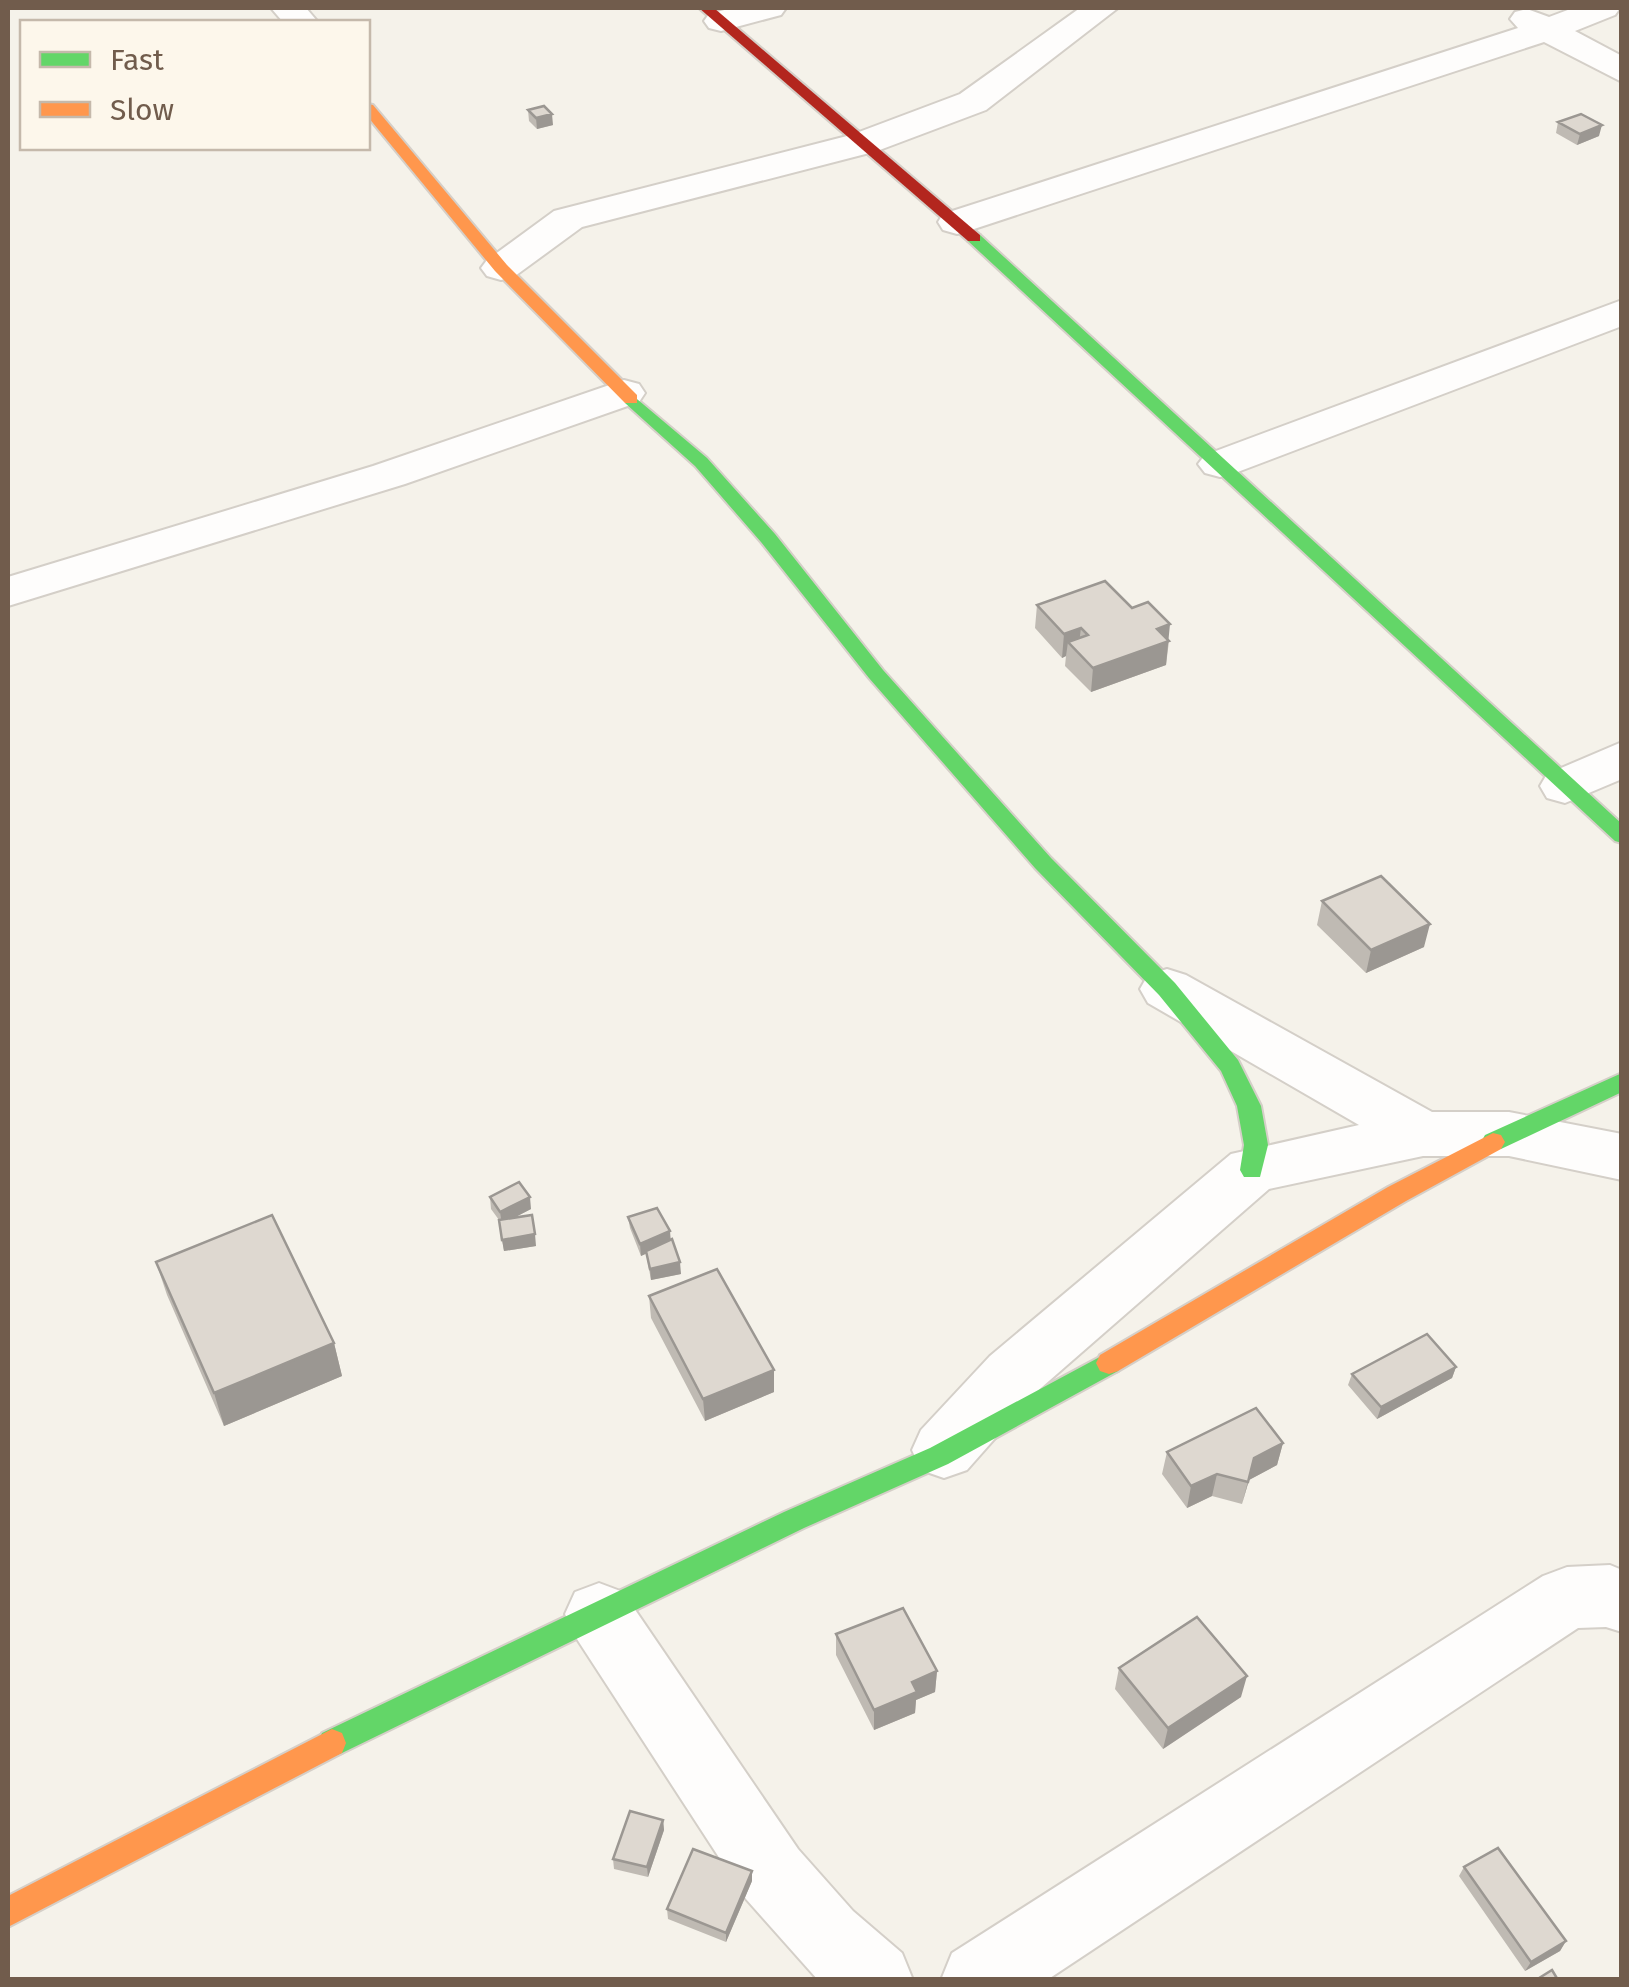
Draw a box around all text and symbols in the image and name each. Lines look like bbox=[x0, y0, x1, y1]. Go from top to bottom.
legend bbox=[20, 20, 370, 150]
text: Fast bbox=[110, 42, 164, 78]
text: Slow bbox=[110, 92, 174, 128]

